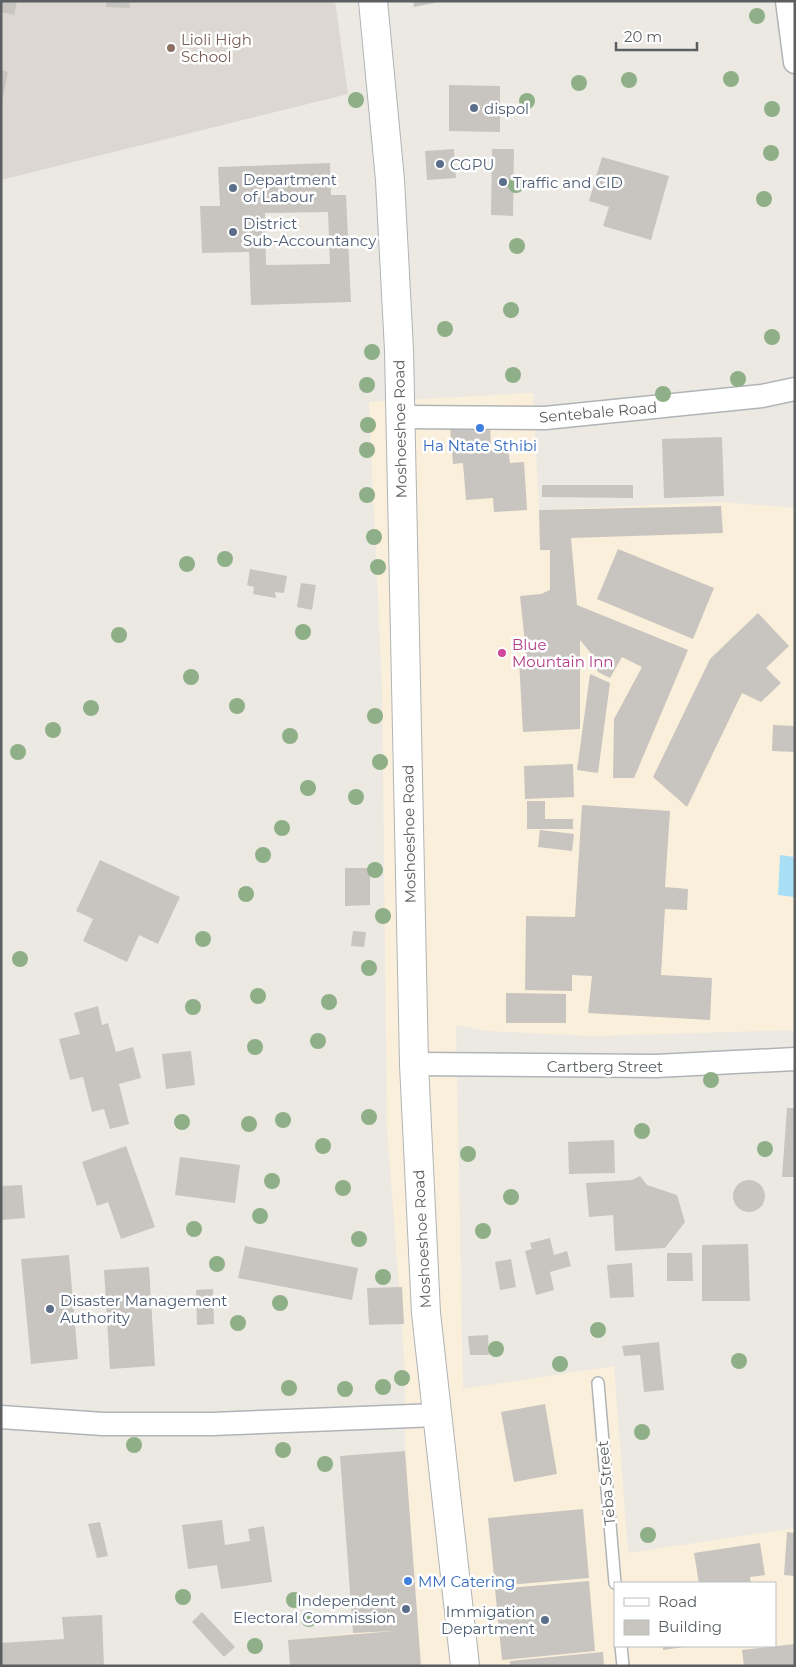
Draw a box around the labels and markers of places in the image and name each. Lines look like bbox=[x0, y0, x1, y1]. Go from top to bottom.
place label: Lioli High School bbox=[181, 30, 252, 66]
marker: Lioli High School bbox=[165, 42, 177, 54]
place label: dispol bbox=[484, 99, 529, 118]
marker: dispol bbox=[468, 102, 480, 114]
place label: CGPU bbox=[450, 155, 494, 174]
marker: CGPU bbox=[434, 158, 446, 170]
place label: Department of Labour bbox=[243, 170, 337, 206]
place label: Traffic and CID bbox=[513, 173, 623, 192]
marker: Traffic and CID bbox=[497, 176, 509, 188]
marker: Department of Labour bbox=[227, 182, 239, 194]
place label: District Sub-Accountancy bbox=[243, 214, 377, 250]
marker: District Sub-Accountancy bbox=[227, 226, 239, 238]
marker: Ha Ntate Sthibi bbox=[474, 422, 486, 434]
place label: Ha Ntate Sthibi bbox=[423, 436, 537, 455]
place label: Blue Mountain Inn bbox=[512, 635, 614, 671]
marker: Blue Mountain Inn bbox=[496, 647, 508, 659]
place label: Disaster Management Authority bbox=[60, 1291, 227, 1327]
marker: Disaster Management Authority bbox=[44, 1303, 56, 1315]
place label: MM Catering bbox=[418, 1572, 515, 1591]
marker: MM Catering bbox=[402, 1575, 414, 1587]
place label: Independent Electoral Commission bbox=[233, 1591, 396, 1627]
place label: Immigation Department bbox=[441, 1602, 535, 1638]
marker: Independent Electoral Commission bbox=[400, 1603, 412, 1615]
marker: Immigation Department bbox=[539, 1614, 551, 1626]

